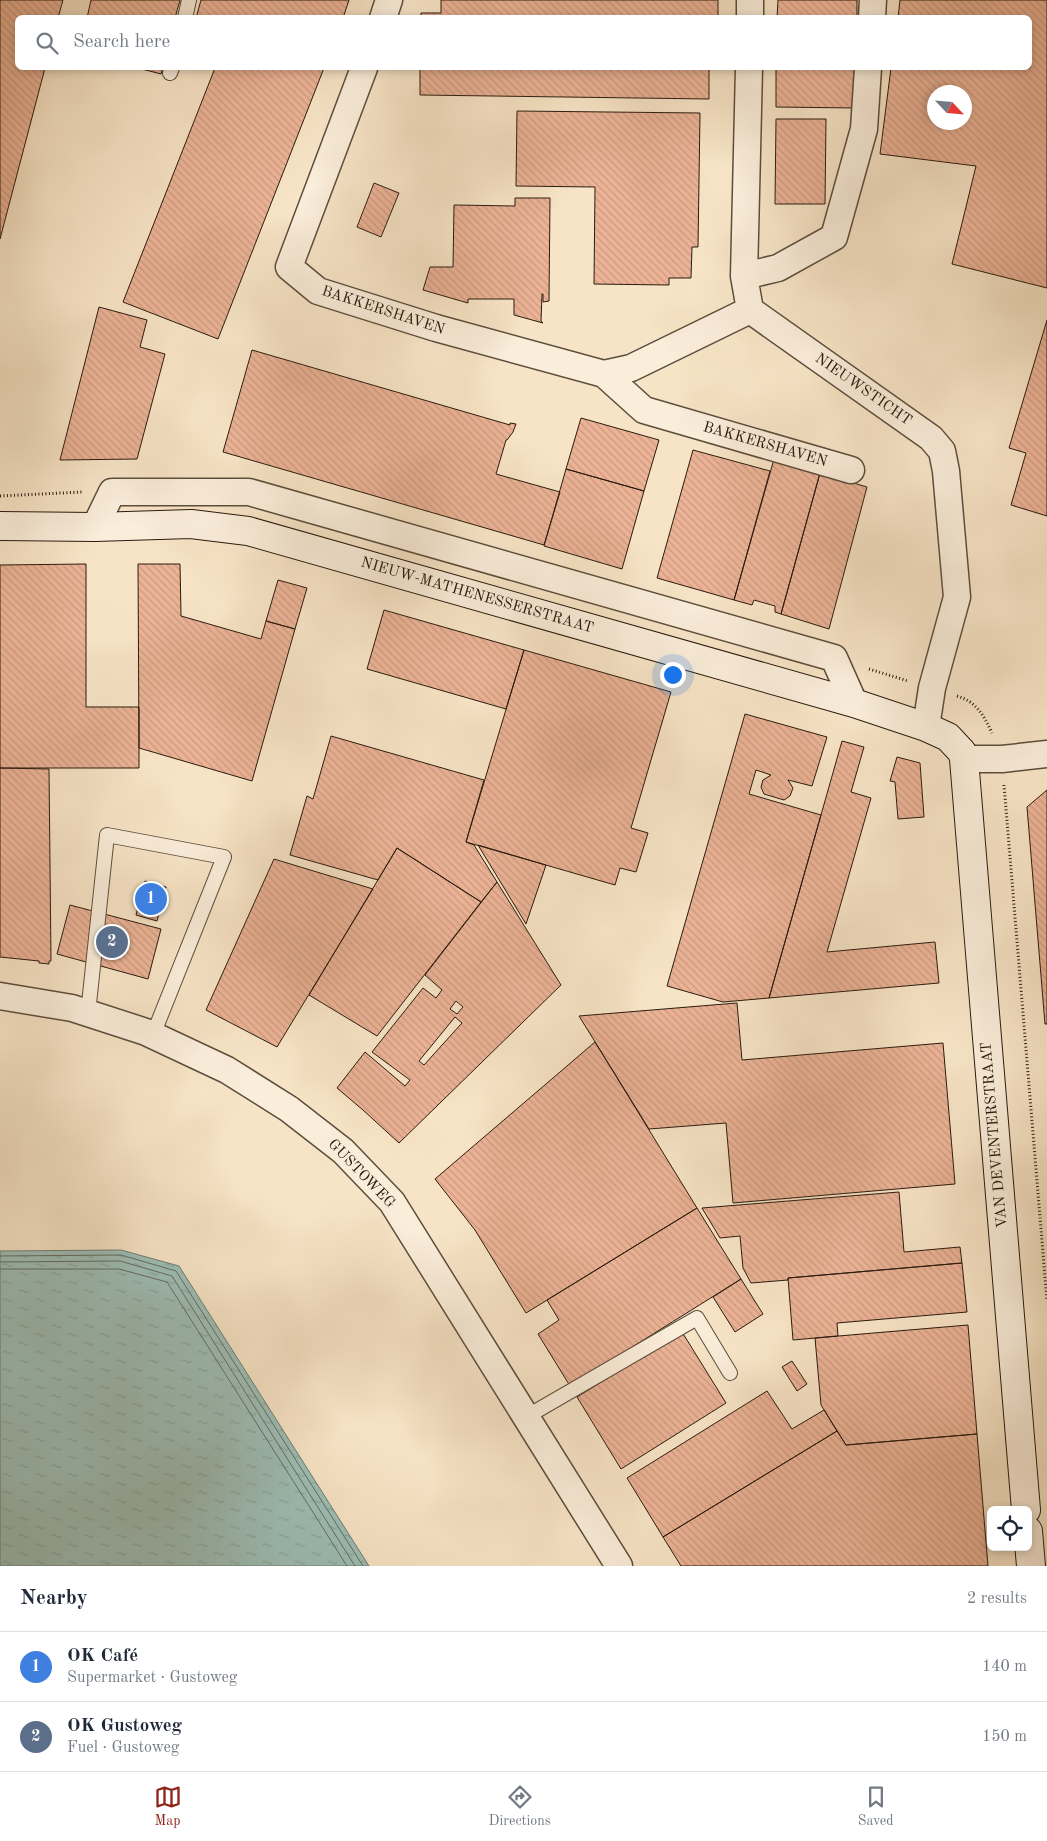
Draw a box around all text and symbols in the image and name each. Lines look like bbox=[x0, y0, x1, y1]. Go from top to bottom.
search box bbox=[15, 15, 1032, 70]
icon: search bbox=[33, 29, 61, 57]
text: Search here bbox=[73, 33, 170, 52]
north arrow bbox=[927, 85, 972, 130]
street label: BAKKERSHAVEN bbox=[320, 284, 447, 338]
street label: NIEUWSTICHT bbox=[812, 351, 914, 429]
street label: BAKKERSHAVEN bbox=[701, 420, 829, 470]
street label: NIEUW-MATHENESSERSTRAAT bbox=[359, 556, 595, 636]
your location bbox=[660, 662, 686, 688]
pin: 1 bbox=[135, 880, 167, 918]
pin: 2 bbox=[96, 923, 128, 961]
street label: VAN DEVENTERSTRAAT bbox=[979, 1041, 1011, 1229]
street label: GUSTOWEG bbox=[325, 1137, 397, 1211]
map controls bbox=[987, 1506, 1032, 1551]
button: locate bbox=[987, 1506, 1032, 1551]
text: Nearby bbox=[20, 1588, 88, 1609]
text: 2 results bbox=[967, 1591, 1027, 1607]
text: OK Café bbox=[67, 1647, 138, 1666]
text: 1 bbox=[31, 1659, 41, 1675]
text: 140 m bbox=[982, 1659, 1027, 1675]
text: Supermarket · Gustoweg bbox=[67, 1670, 238, 1686]
text: OK Gustoweg bbox=[67, 1717, 182, 1736]
text: 2 bbox=[31, 1729, 41, 1745]
text: 150 m bbox=[982, 1729, 1027, 1745]
text: Fuel · Gustoweg bbox=[67, 1740, 179, 1756]
tab: Map bbox=[154, 1783, 182, 1830]
tab: Directions bbox=[489, 1783, 551, 1830]
tab: Saved bbox=[858, 1783, 893, 1830]

